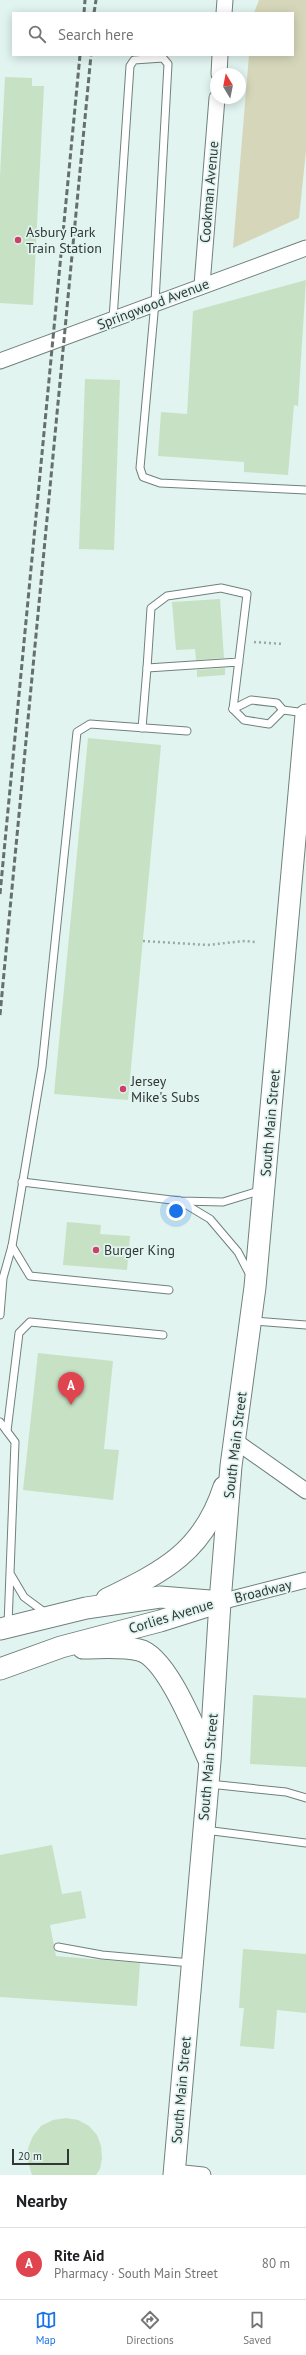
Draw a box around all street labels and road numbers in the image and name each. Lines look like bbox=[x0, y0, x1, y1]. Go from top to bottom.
street label: Cookman Avenue bbox=[196, 140, 222, 244]
street label: Springwood Avenue bbox=[95, 274, 211, 334]
street label: South Main Street bbox=[256, 1068, 284, 1177]
street label: South Main Street bbox=[220, 1390, 251, 1499]
street label: Broadway bbox=[232, 1575, 294, 1607]
street label: Corlies Avenue bbox=[126, 1595, 216, 1637]
street label: South Main Street bbox=[194, 1712, 222, 1821]
street label: South Main Street bbox=[167, 2035, 195, 2144]

